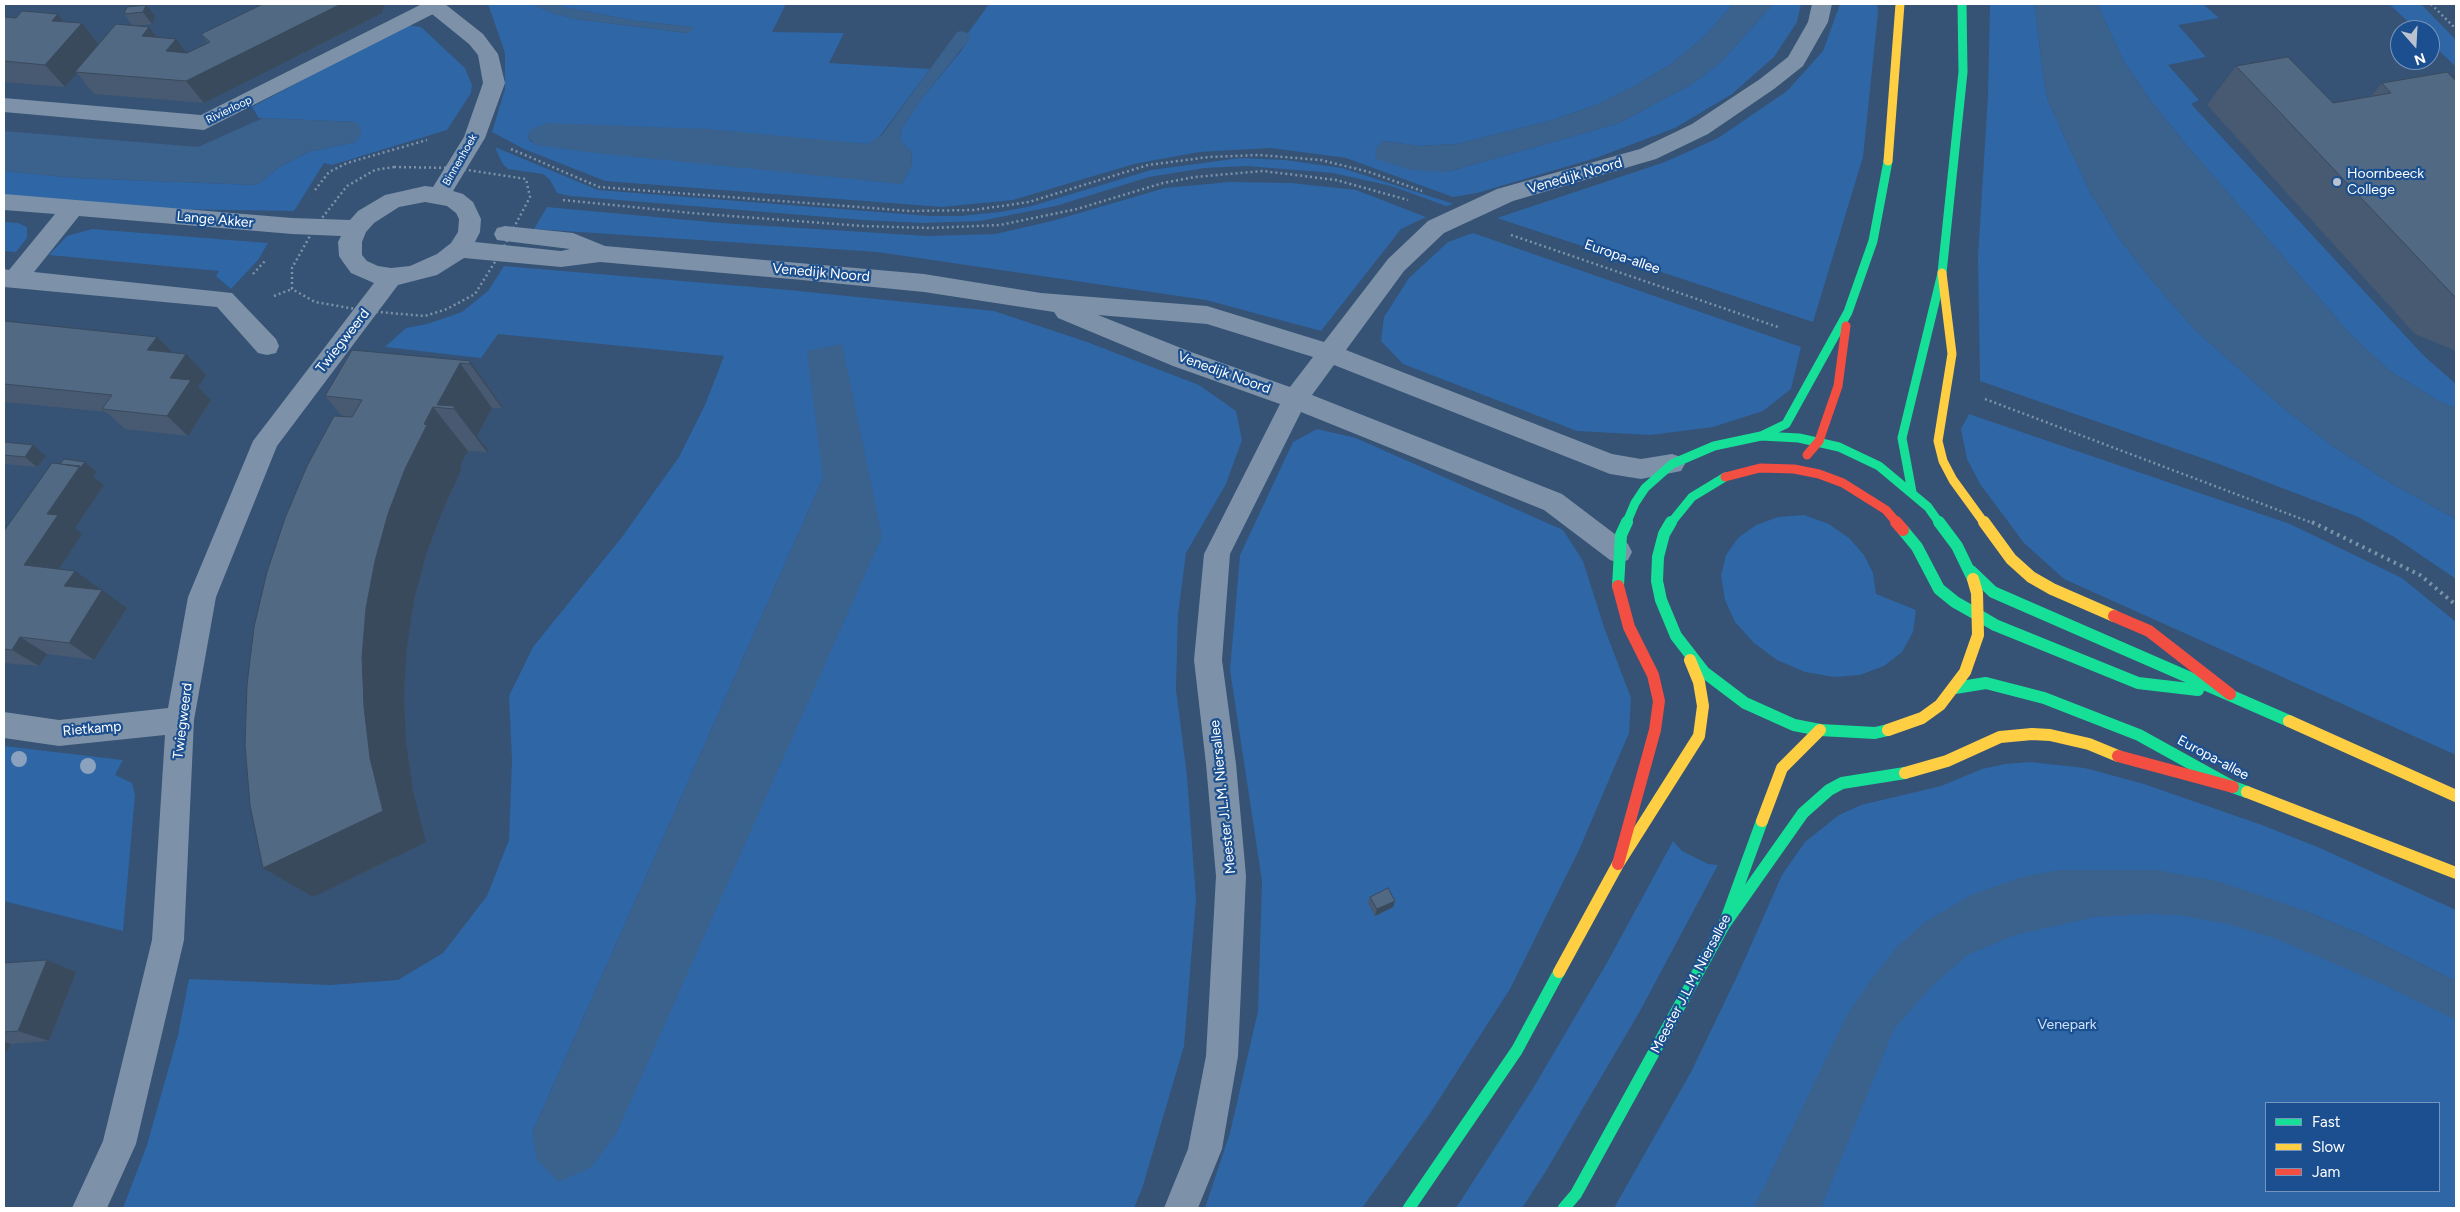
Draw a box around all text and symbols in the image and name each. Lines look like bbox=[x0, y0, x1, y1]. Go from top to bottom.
north arrow bbox=[2390, 20, 2440, 70]
text: N bbox=[2412, 49, 2428, 69]
street label: Rivierloop bbox=[204, 93, 254, 127]
street label: Binnenhoek bbox=[440, 132, 480, 188]
street label: Venedijk Noord bbox=[1526, 154, 1624, 198]
place label: Hoornbeeck College bbox=[2347, 166, 2424, 198]
marker: Hoornbeeck College bbox=[2331, 176, 2343, 188]
street label: Lange Akker bbox=[176, 208, 254, 232]
street label: Europa-allee bbox=[1582, 236, 1662, 278]
street label: Venedijk Noord bbox=[772, 260, 870, 286]
street label: Twiegweerd bbox=[313, 306, 373, 376]
street label: Venedijk Noord bbox=[1175, 348, 1273, 398]
street label: Twiegweerd bbox=[170, 682, 196, 760]
street label: Rietkamp bbox=[62, 718, 122, 740]
street label: Meester J.L.M. Niersallee bbox=[1207, 719, 1239, 875]
street label: Europa-allee bbox=[2174, 732, 2252, 784]
street label: Meester J.L.M. Niersallee bbox=[1647, 912, 1735, 1056]
park label: Venepark bbox=[2037, 1017, 2097, 1033]
legend bbox=[2265, 1102, 2440, 1192]
text: Fast bbox=[2312, 1113, 2340, 1131]
text: Slow bbox=[2312, 1138, 2345, 1156]
text: Jam bbox=[2312, 1163, 2340, 1181]

